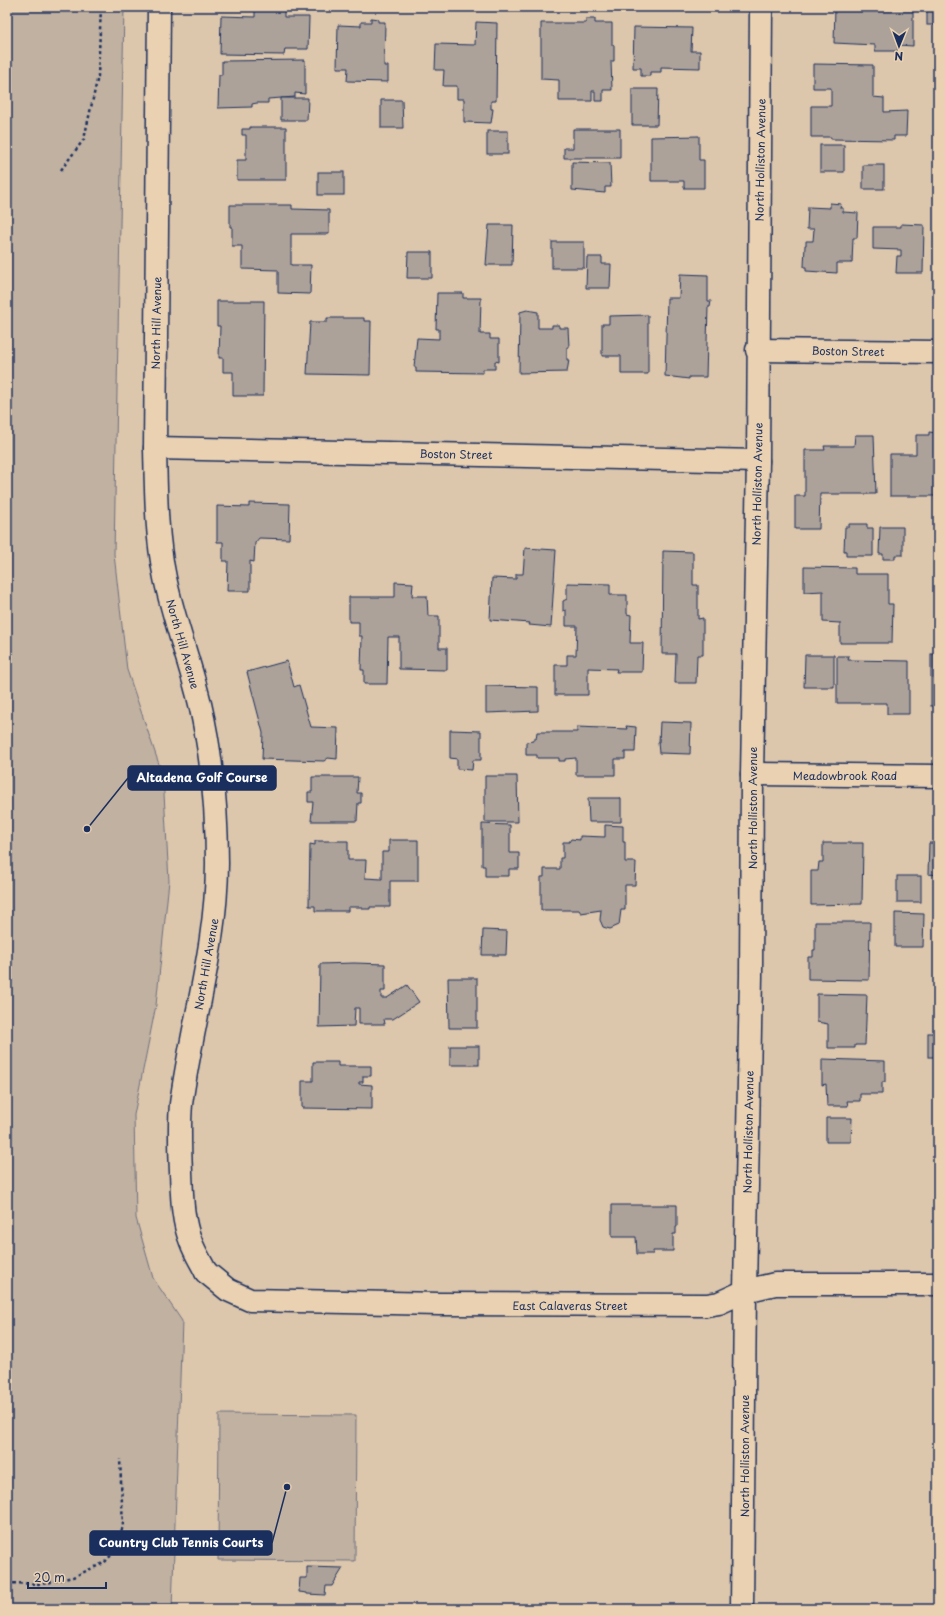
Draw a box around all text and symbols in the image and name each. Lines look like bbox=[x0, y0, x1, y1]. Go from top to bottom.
north arrow bbox=[879, 26, 919, 66]
text: N bbox=[894, 48, 903, 65]
street label: North Holliston Avenue bbox=[750, 98, 770, 221]
street label: North Hill Avenue bbox=[147, 277, 165, 369]
street label: Boston Street bbox=[811, 342, 885, 360]
street label: North Holliston Avenue bbox=[747, 422, 767, 545]
street label: Boston Street bbox=[419, 445, 493, 463]
street label: North Hill Avenue bbox=[162, 597, 204, 691]
street label: North Holliston Avenue bbox=[744, 747, 761, 869]
callout: Altadena Golf Course bbox=[128, 766, 276, 790]
street label: Meadowbrook Road bbox=[793, 767, 897, 784]
text: Altadena Golf Course bbox=[137, 768, 268, 786]
street label: North Hill Avenue bbox=[190, 917, 222, 1011]
street label: North Holliston Avenue bbox=[738, 1070, 758, 1193]
street label: East Calaveras Street bbox=[512, 1297, 628, 1314]
street label: North Holliston Avenue bbox=[736, 1395, 753, 1517]
callout: Country Club Tennis Courts bbox=[90, 1531, 272, 1555]
text: Country Club Tennis Courts bbox=[99, 1533, 263, 1551]
scale bar bbox=[28, 1564, 106, 1590]
text: 20 m bbox=[34, 1568, 65, 1586]

